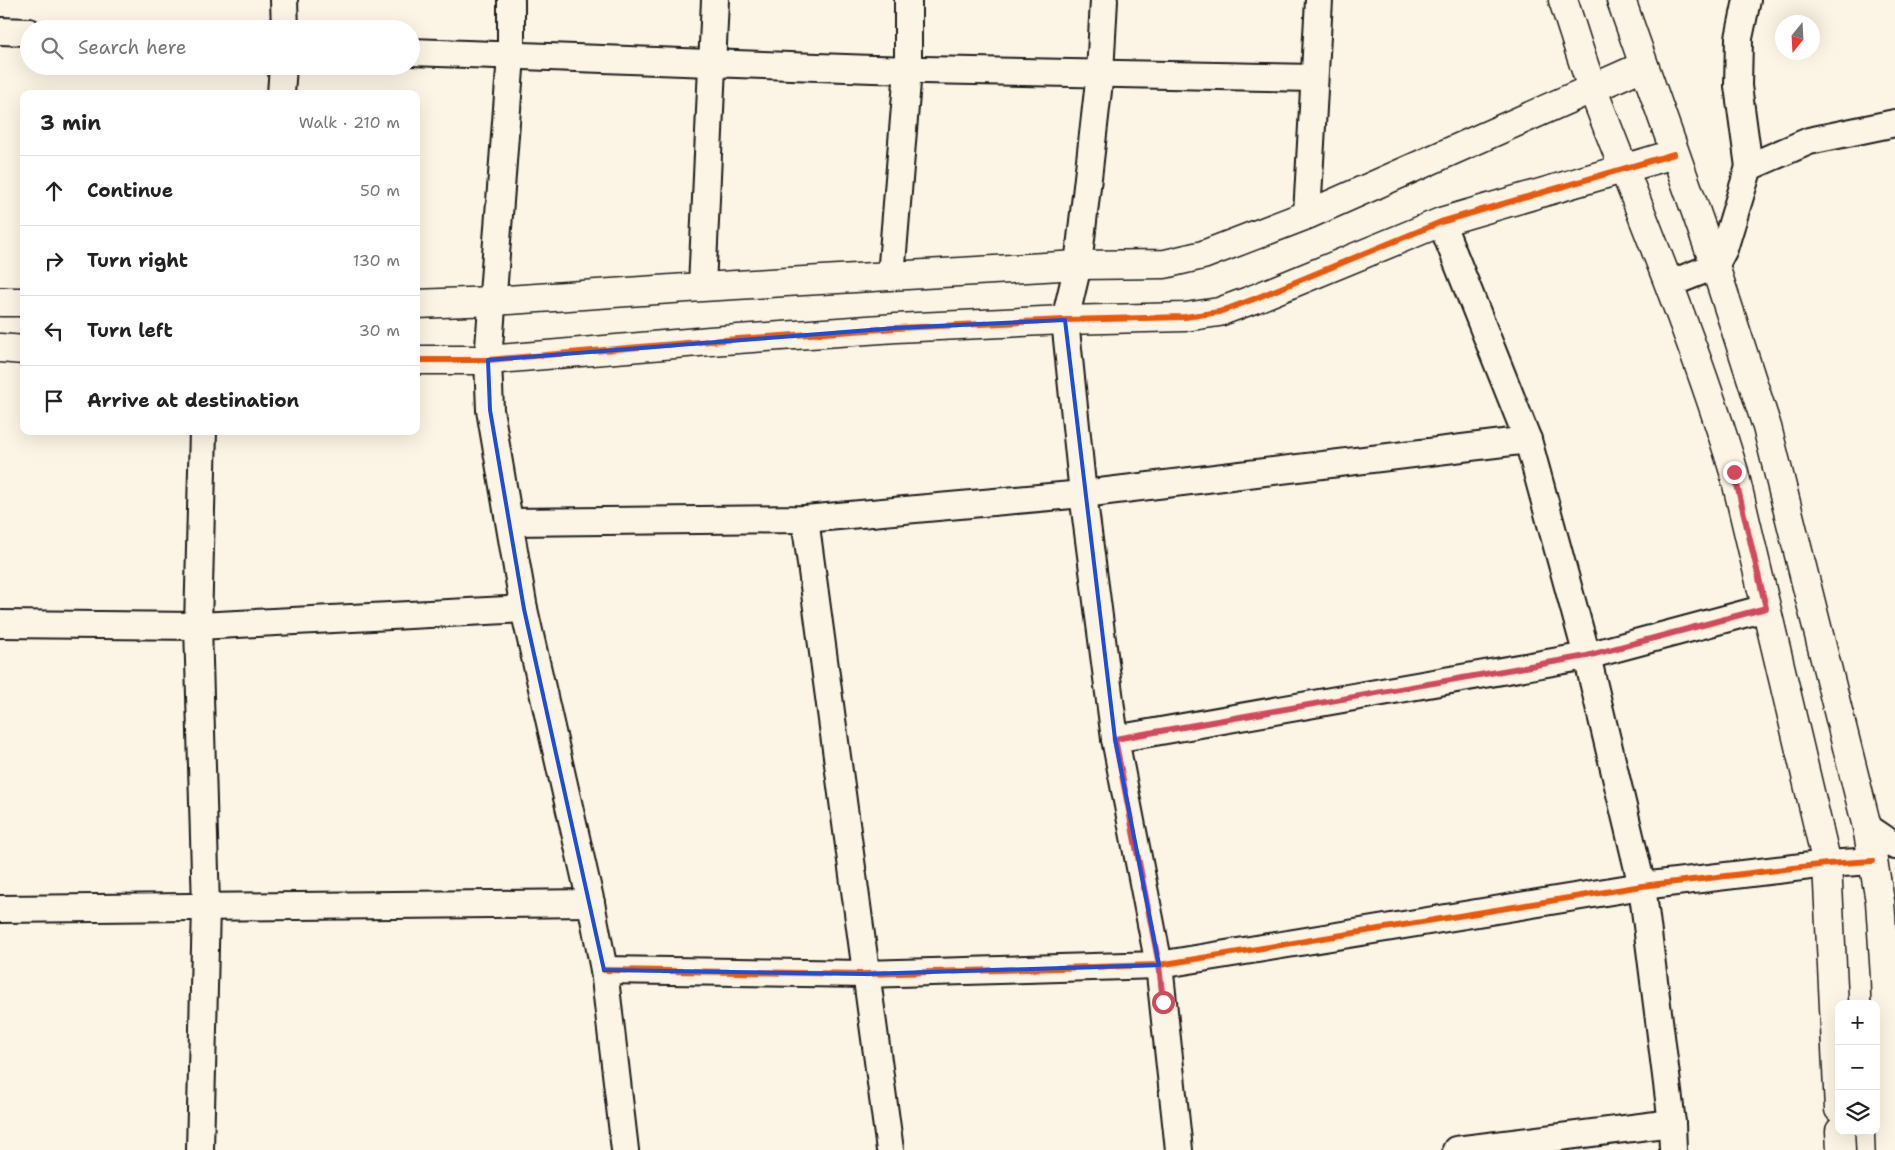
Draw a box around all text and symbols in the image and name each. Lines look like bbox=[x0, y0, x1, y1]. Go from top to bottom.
north arrow bbox=[1775, 15, 1820, 60]
search box bbox=[20, 20, 420, 75]
icon: search bbox=[38, 34, 66, 62]
text: Search here bbox=[78, 35, 187, 60]
text: 3 min bbox=[40, 109, 101, 137]
text: Walk · 210 m bbox=[299, 112, 400, 133]
icon: ahead bbox=[40, 177, 68, 205]
text: Continue bbox=[87, 178, 173, 203]
text: 50 m bbox=[360, 180, 400, 201]
icon: right bbox=[40, 247, 68, 275]
text: Turn right bbox=[87, 248, 188, 273]
text: 130 m bbox=[353, 250, 400, 271]
icon: left bbox=[40, 317, 68, 345]
text: Turn left bbox=[87, 318, 173, 343]
text: 30 m bbox=[359, 320, 400, 341]
icon: arrive bbox=[40, 387, 68, 415]
text: Arrive at destination bbox=[87, 388, 299, 413]
route end bbox=[1723, 461, 1746, 484]
route start bbox=[1152, 991, 1175, 1014]
map controls bbox=[1835, 1000, 1880, 1135]
button: + bbox=[1835, 1000, 1880, 1045]
button: − bbox=[1835, 1045, 1880, 1090]
button: layers bbox=[1835, 1090, 1880, 1135]

